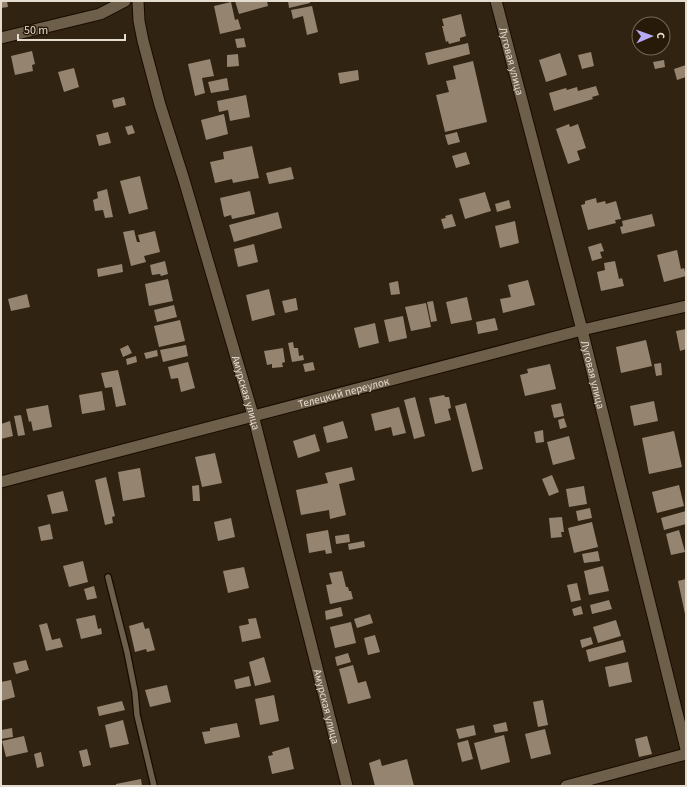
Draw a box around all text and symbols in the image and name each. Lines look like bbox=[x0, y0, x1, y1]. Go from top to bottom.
scale bar bbox=[18, 16, 125, 42]
north arrow bbox=[631, 16, 671, 56]
text: 50 m bbox=[24, 22, 48, 39]
street label: Луговая улица bbox=[496, 25, 528, 97]
text: С bbox=[653, 32, 668, 40]
street label: Луговая улица bbox=[577, 339, 609, 410]
street label: Амурская улица bbox=[228, 354, 264, 432]
street label: Телецкий переулок bbox=[296, 373, 391, 412]
street label: Амурская улица bbox=[310, 667, 344, 746]

